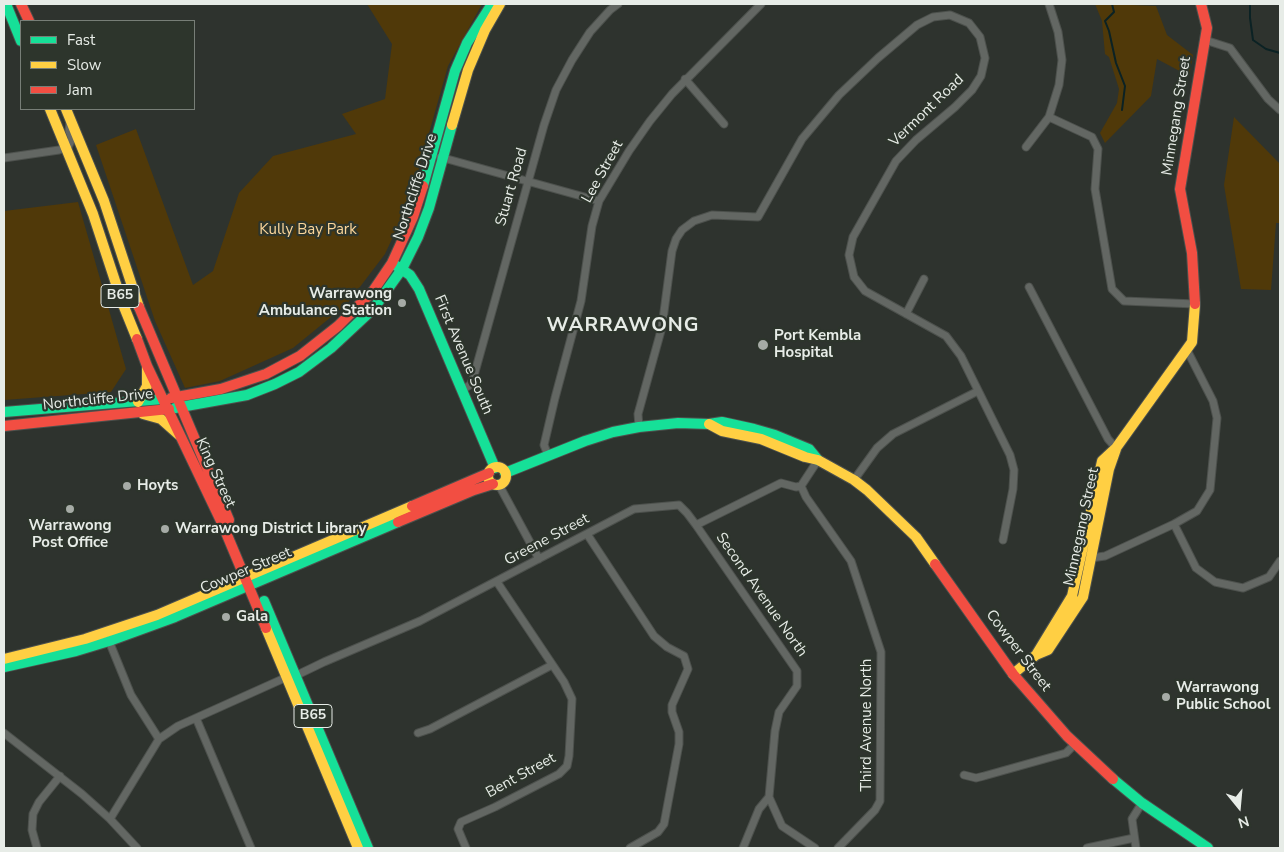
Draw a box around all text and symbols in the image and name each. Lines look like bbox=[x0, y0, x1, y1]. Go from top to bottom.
legend bbox=[20, 20, 195, 110]
text: Fast bbox=[67, 30, 95, 50]
text: Slow bbox=[67, 55, 101, 75]
street label: Minnegang Street bbox=[1159, 55, 1195, 177]
street label: Vermont Road bbox=[886, 71, 968, 151]
text: Jam bbox=[67, 80, 93, 100]
street label: Northcliffe Drive bbox=[390, 132, 442, 242]
street label: Lee Street bbox=[578, 138, 628, 206]
street label: Stuart Road bbox=[492, 146, 532, 228]
park label: Kully Bay Park bbox=[259, 221, 357, 239]
road number: B65 bbox=[101, 284, 139, 308]
place label: Warrawong Ambulance Station bbox=[259, 285, 392, 320]
street label: First Avenue South bbox=[430, 293, 496, 417]
marker: Warrawong Ambulance Station bbox=[396, 297, 408, 309]
district label: WARRAWONG bbox=[545, 314, 701, 338]
place label: Port Kembla Hospital bbox=[774, 327, 861, 362]
marker: Port Kembla Hospital bbox=[756, 338, 770, 352]
street label: Northcliffe Drive bbox=[42, 385, 154, 415]
street label: King Street bbox=[191, 435, 239, 511]
street label: Minnegang Street bbox=[1061, 466, 1103, 588]
place label: Hoyts bbox=[137, 477, 178, 495]
marker: Hoyts bbox=[121, 480, 133, 492]
marker: Warrawong Post Office bbox=[64, 503, 76, 515]
street label: Greene Street bbox=[502, 510, 592, 570]
place label: Warrawong Post Office bbox=[29, 517, 111, 552]
place label: Warrawong District Library bbox=[175, 520, 366, 538]
marker: Warrawong District Library bbox=[159, 523, 171, 535]
street label: Second Avenue North bbox=[711, 529, 811, 661]
street label: Cowper Street bbox=[198, 544, 294, 598]
street label: Cowper Street bbox=[982, 607, 1054, 695]
place label: Gala bbox=[236, 608, 268, 626]
marker: Gala bbox=[220, 611, 232, 623]
street label: Third Avenue North bbox=[858, 659, 876, 791]
place label: Warrawong Public School bbox=[1176, 679, 1270, 714]
marker: Warrawong Public School bbox=[1160, 691, 1172, 703]
road number: B65 bbox=[294, 704, 332, 728]
street label: Bent Street bbox=[483, 750, 559, 802]
north arrow bbox=[1214, 782, 1264, 832]
text: N bbox=[1236, 811, 1251, 832]

